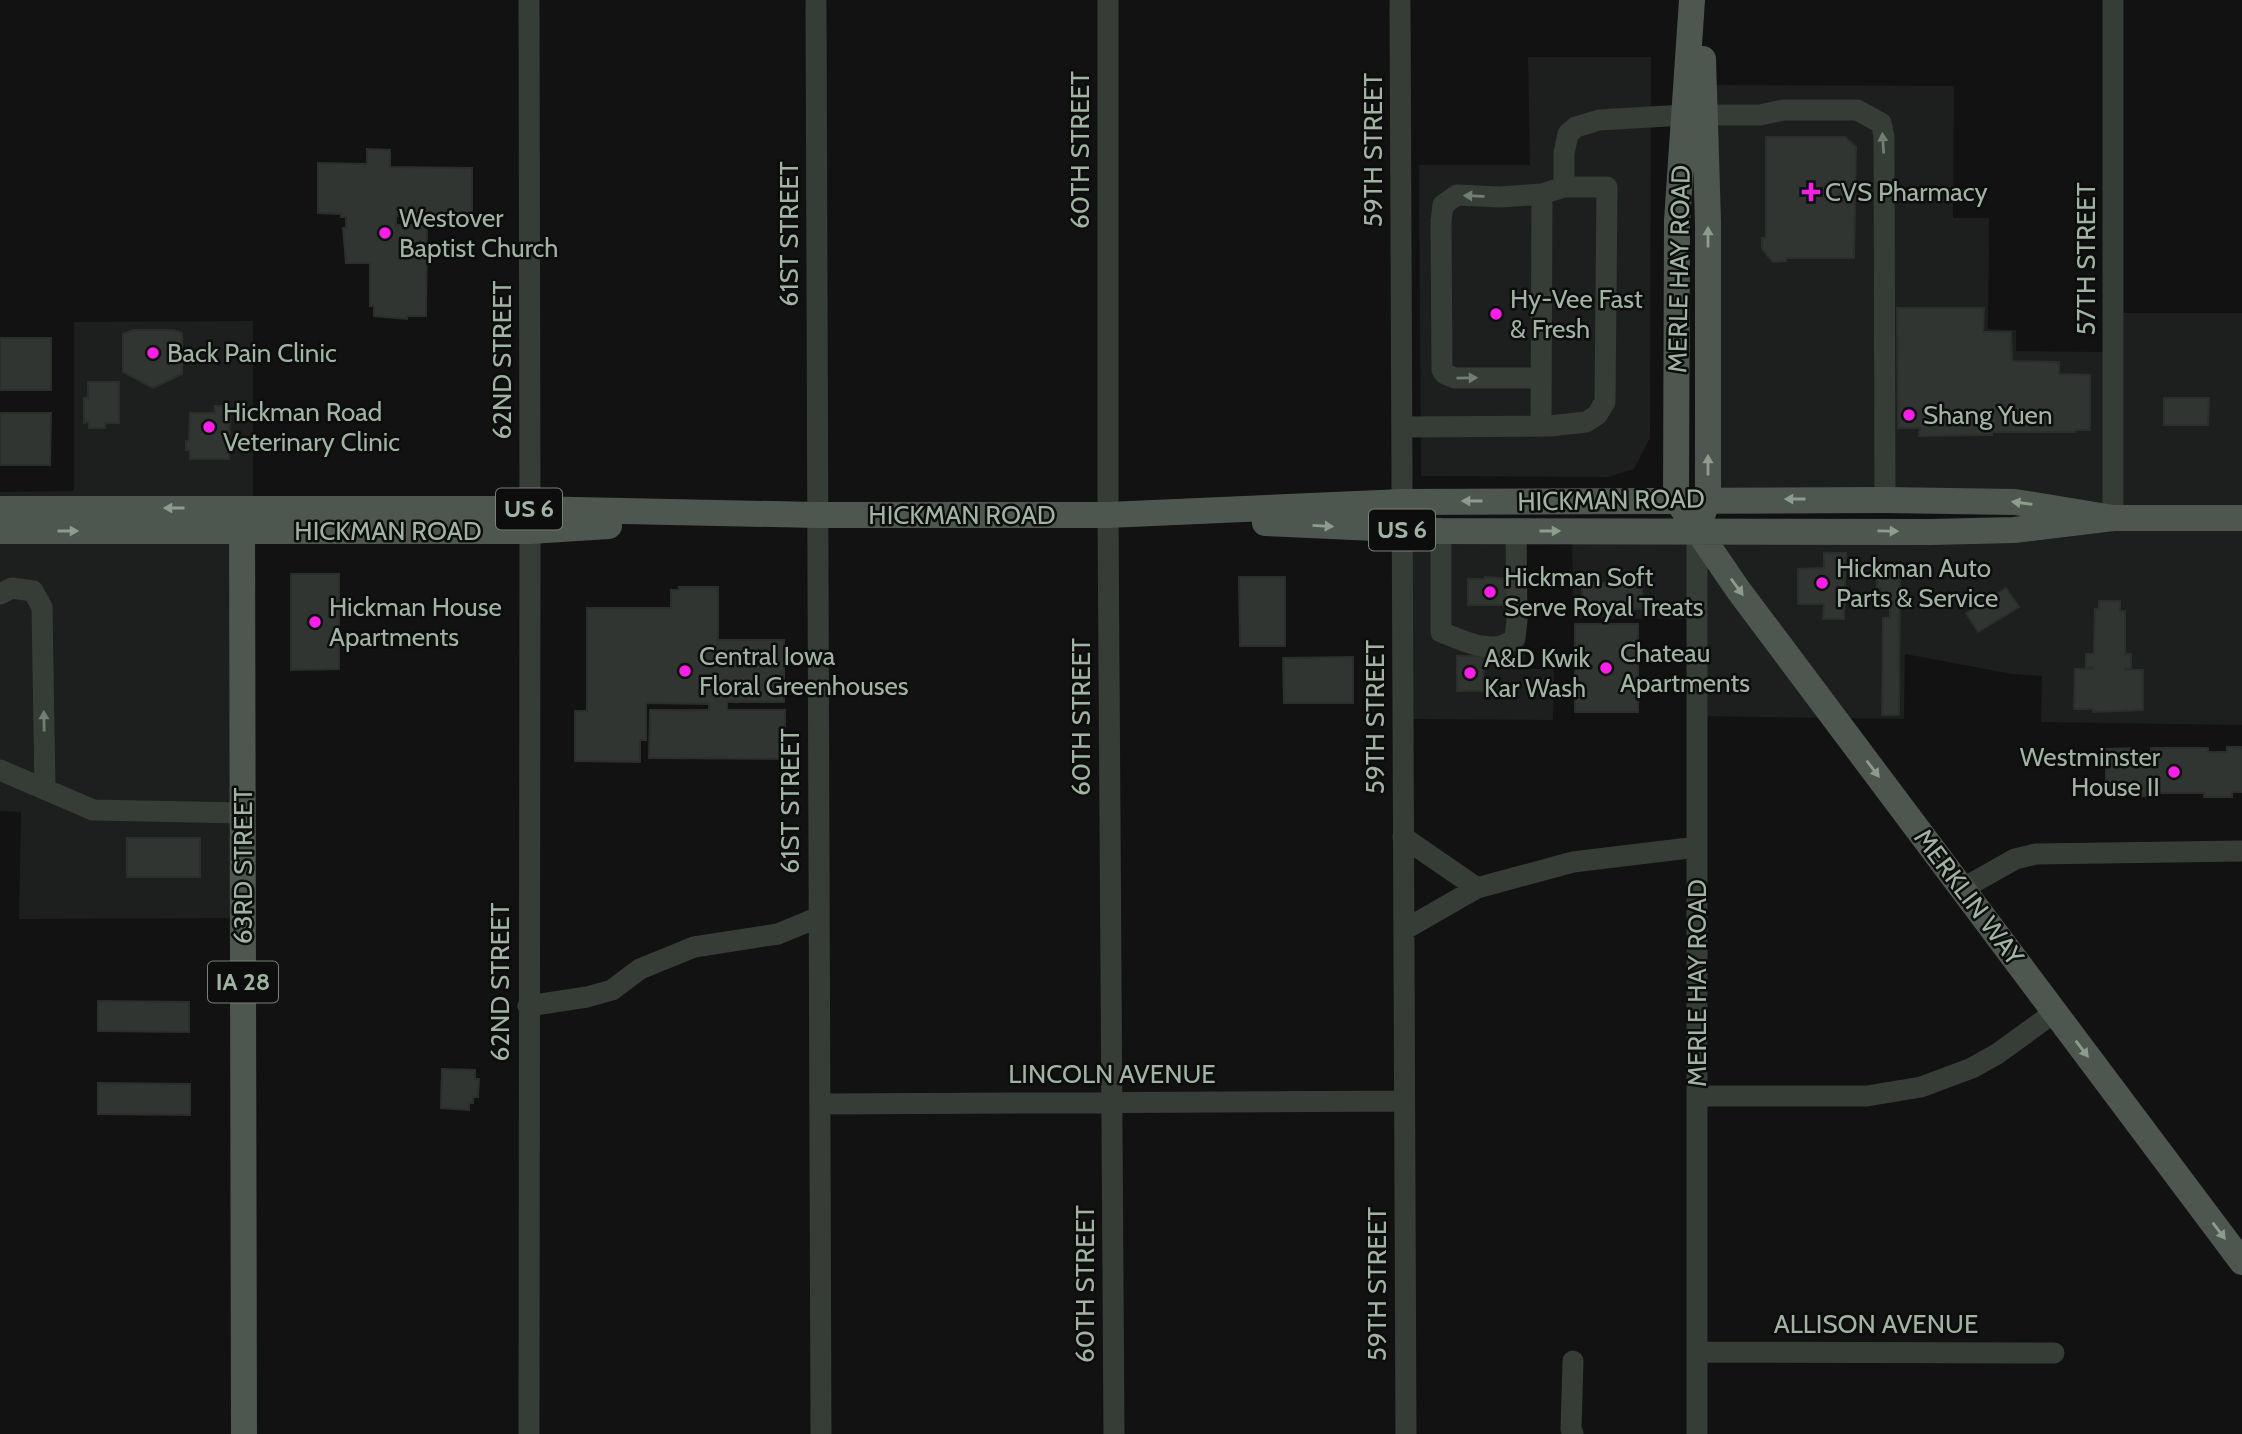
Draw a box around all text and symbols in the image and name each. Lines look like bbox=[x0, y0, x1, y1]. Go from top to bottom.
street label: 60TH STREET bbox=[1064, 71, 1096, 229]
street label: 59TH STREET bbox=[1357, 73, 1389, 227]
one-way arrow bbox=[1878, 132, 1889, 154]
street label: 61ST STREET bbox=[773, 161, 805, 307]
street label: MERLE HAY ROAD bbox=[1661, 165, 1697, 373]
place label: CVS Pharmacy bbox=[1825, 176, 1988, 208]
street label: 57TH STREET bbox=[2070, 182, 2102, 336]
marker: CVS Pharmacy bbox=[1803, 184, 1819, 200]
one-way arrow bbox=[1462, 190, 1484, 201]
place label: Westover Baptist Church bbox=[399, 202, 558, 264]
marker: Westover Baptist Church bbox=[377, 225, 393, 241]
one-way arrow bbox=[1702, 226, 1714, 248]
street label: 62ND STREET bbox=[486, 280, 518, 439]
place label: Hy-Vee Fast & Fresh bbox=[1510, 283, 1643, 345]
marker: Hy-Vee Fast & Fresh bbox=[1488, 306, 1504, 322]
place label: Back Pain Clinic bbox=[167, 337, 337, 369]
marker: Back Pain Clinic bbox=[145, 345, 161, 361]
one-way arrow bbox=[1456, 372, 1478, 383]
place label: Hickman Road Veterinary Clinic bbox=[223, 396, 400, 458]
place label: Shang Yuen bbox=[1923, 399, 2052, 431]
marker: Shang Yuen bbox=[1901, 407, 1917, 423]
marker: Hickman Road Veterinary Clinic bbox=[201, 419, 217, 435]
one-way arrow bbox=[1702, 454, 1713, 476]
street label: HICKMAN ROAD bbox=[1517, 482, 1705, 518]
road number: US 6 bbox=[496, 488, 562, 530]
one-way arrow bbox=[1783, 493, 1805, 505]
one-way arrow bbox=[1461, 495, 1483, 507]
one-way arrow bbox=[2011, 498, 2033, 509]
street label: HICKMAN ROAD bbox=[868, 499, 1056, 531]
one-way arrow bbox=[162, 503, 184, 514]
road number: US 6 bbox=[1369, 509, 1435, 550]
street label: HICKMAN ROAD bbox=[294, 515, 482, 547]
one-way arrow bbox=[1312, 521, 1334, 532]
one-way arrow bbox=[57, 525, 79, 537]
one-way arrow bbox=[1539, 525, 1561, 537]
one-way arrow bbox=[1877, 525, 1899, 537]
place label: Hickman Auto Parts & Service bbox=[1836, 552, 1998, 614]
place label: Hickman Soft Serve Royal Treats bbox=[1504, 561, 1704, 623]
marker: Hickman Auto Parts & Service bbox=[1814, 575, 1830, 591]
one-way arrow bbox=[1729, 578, 1743, 596]
marker: Hickman Soft Serve Royal Treats bbox=[1482, 584, 1498, 600]
place label: Hickman House Apartments bbox=[329, 591, 502, 653]
marker: Hickman House Apartments bbox=[307, 614, 323, 630]
place label: Chateau Apartments bbox=[1620, 637, 1750, 699]
street label: 60TH STREET bbox=[1065, 638, 1097, 796]
place label: Central Iowa Floral Greenhouses bbox=[699, 640, 909, 702]
street label: 59TH STREET bbox=[1359, 640, 1391, 794]
place label: A&D Kwik Kar Wash bbox=[1484, 642, 1591, 704]
marker: Chateau Apartments bbox=[1598, 660, 1614, 676]
marker: Central Iowa Floral Greenhouses bbox=[677, 663, 693, 679]
marker: A&D Kwik Kar Wash bbox=[1462, 665, 1478, 681]
one-way arrow bbox=[38, 710, 50, 732]
street label: 61ST STREET bbox=[774, 728, 806, 874]
place label: Westminster House II bbox=[2020, 741, 2161, 803]
one-way arrow bbox=[1865, 760, 1879, 778]
marker: Westminster House II bbox=[2166, 764, 2182, 780]
street label: 63RD STREET bbox=[227, 788, 259, 944]
street label: MERKLIN WAY bbox=[1907, 823, 2031, 972]
street label: MERLE HAY ROAD bbox=[1681, 879, 1713, 1087]
street label: 62ND STREET bbox=[484, 902, 516, 1061]
road number: IA 28 bbox=[208, 962, 278, 1002]
one-way arrow bbox=[2075, 1040, 2090, 1058]
street label: LINCOLN AVENUE bbox=[1008, 1058, 1216, 1090]
street label: 60TH STREET bbox=[1069, 1205, 1101, 1363]
street label: 59TH STREET bbox=[1361, 1207, 1393, 1361]
one-way arrow bbox=[2211, 1222, 2226, 1240]
street label: ALLISON AVENUE bbox=[1774, 1308, 1978, 1340]

